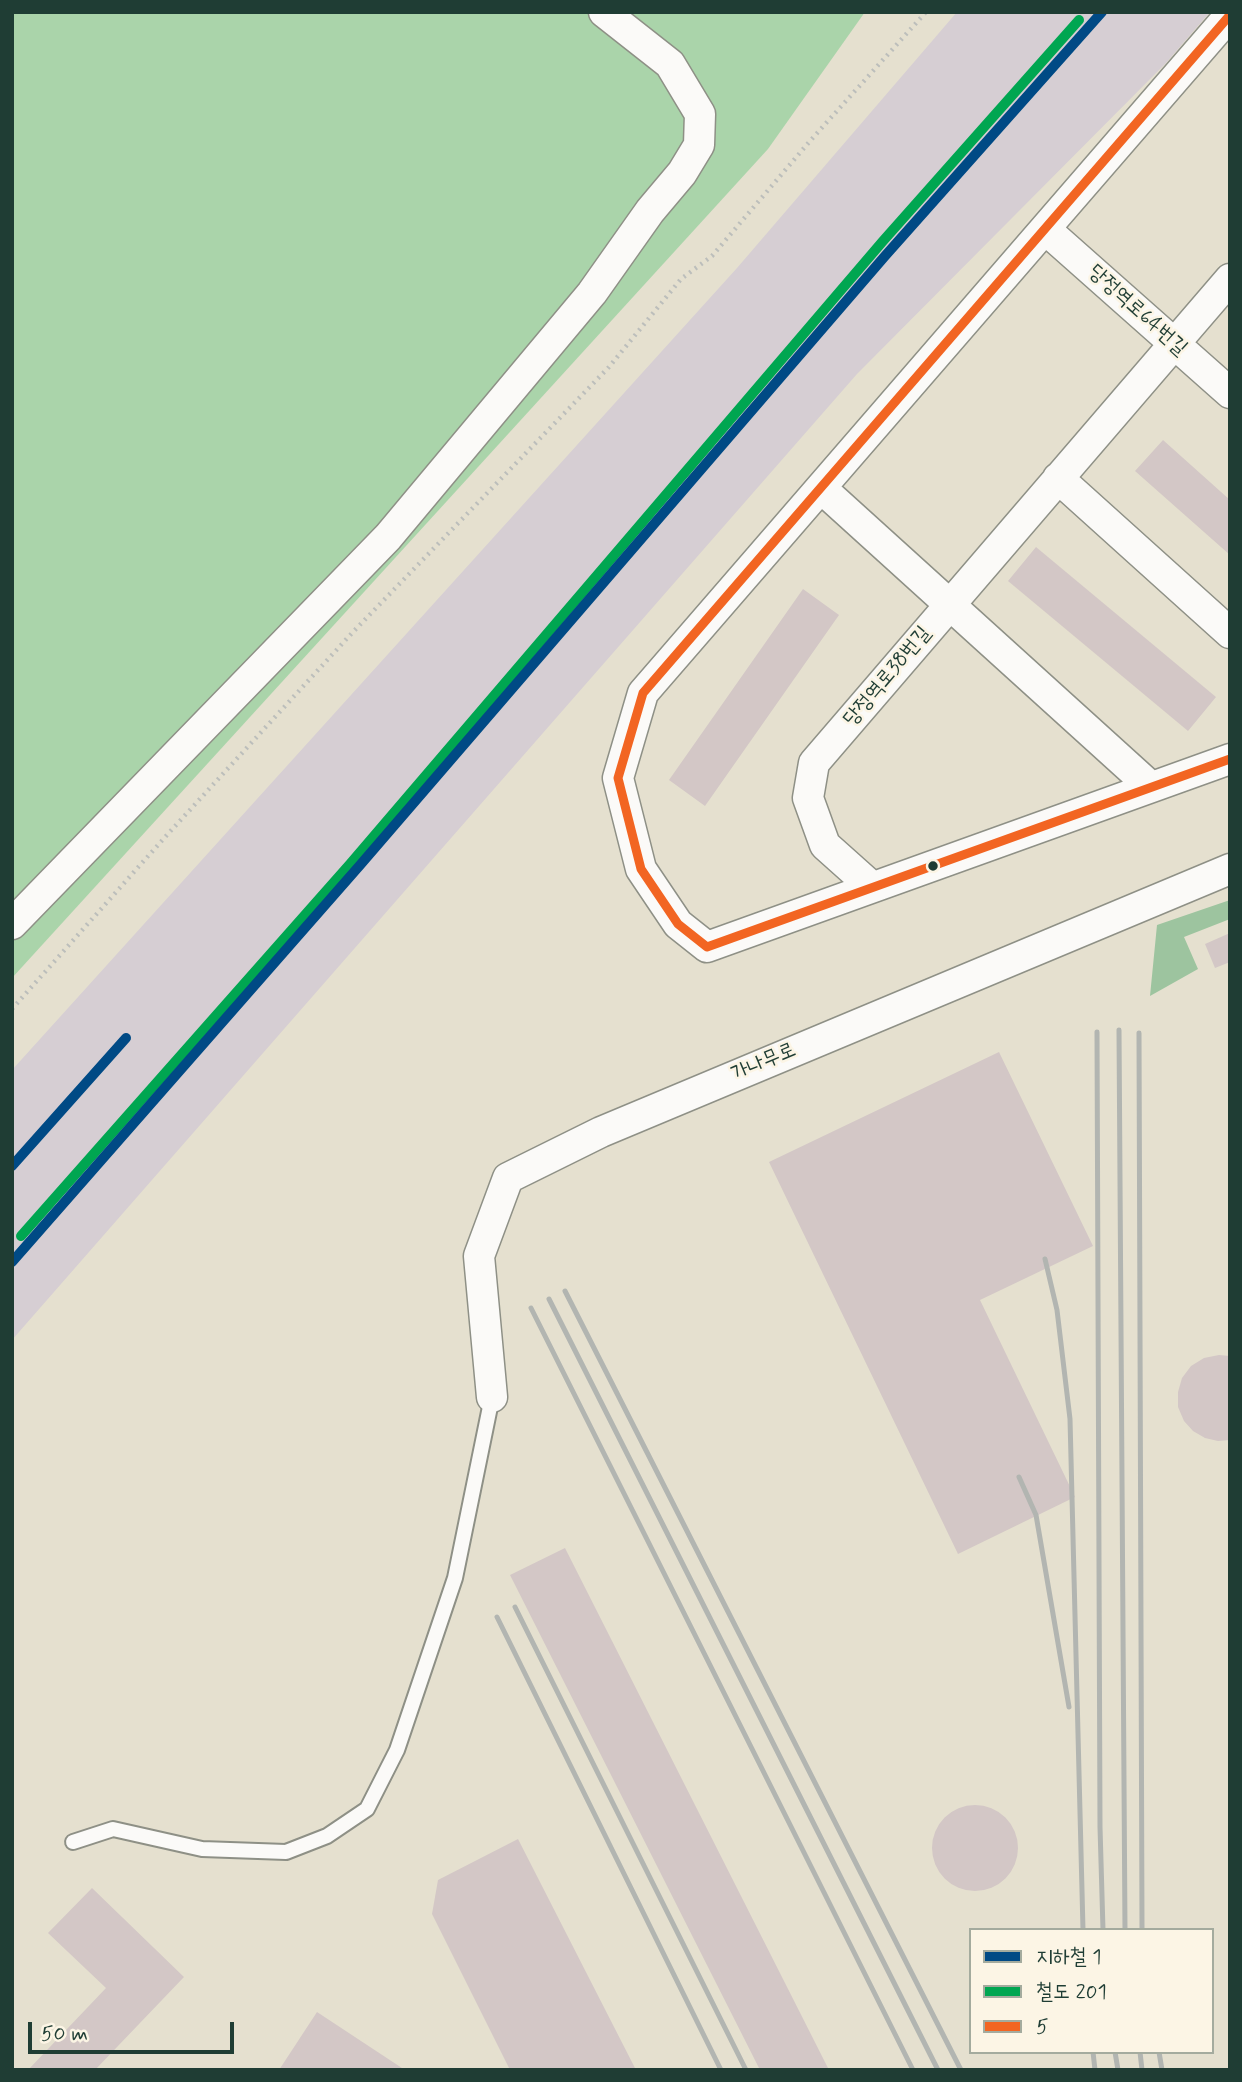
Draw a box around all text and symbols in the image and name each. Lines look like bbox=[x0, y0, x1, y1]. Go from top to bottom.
street label: 당정역로64번길 bbox=[1082, 260, 1192, 362]
street label: 당정역로38번길 bbox=[839, 622, 937, 732]
unlabelled marker bbox=[926, 859, 940, 873]
street label: 가나무로 bbox=[728, 1038, 800, 1088]
legend bbox=[969, 1928, 1214, 2054]
text: 지하철 1 bbox=[1036, 1943, 1102, 1971]
text: 철도 201 bbox=[1036, 1978, 1107, 2006]
scale bar bbox=[32, 2008, 238, 2052]
text: 5 bbox=[1036, 2013, 1049, 2041]
text: 50 m bbox=[41, 2020, 88, 2048]

